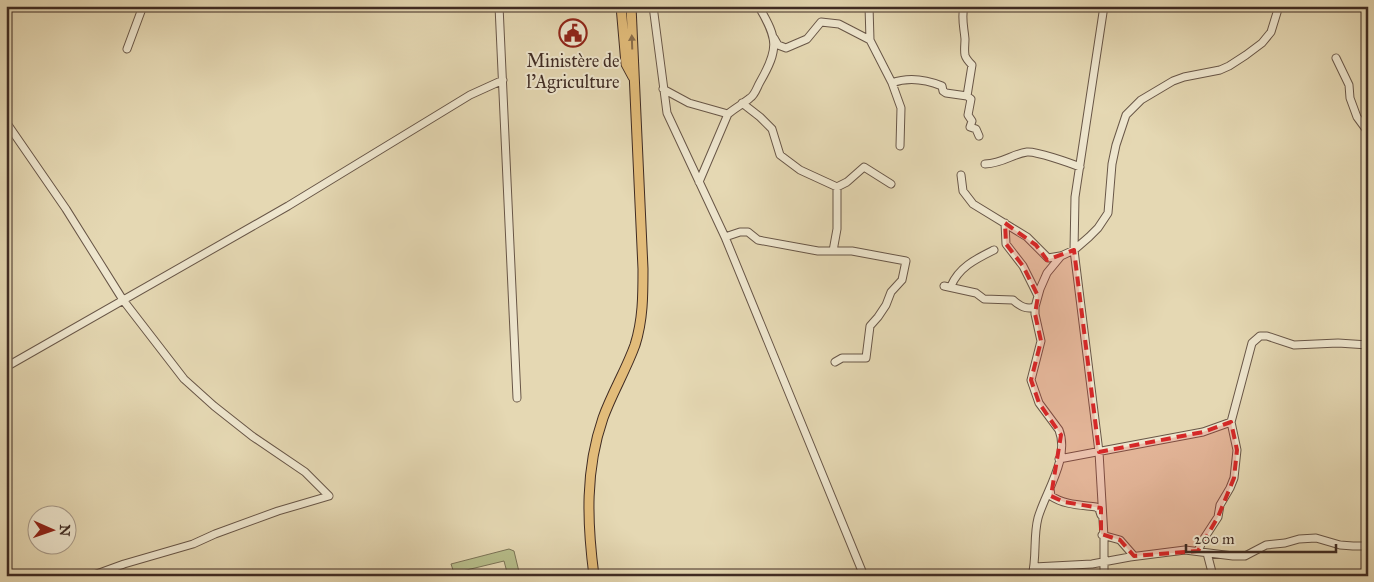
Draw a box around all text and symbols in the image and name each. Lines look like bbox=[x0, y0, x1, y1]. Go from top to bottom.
public building icon: Ministère de l'Agriculture bbox=[558, 18, 588, 48]
one-way arrow bbox=[628, 33, 636, 49]
place label: Ministère de l'Agriculture bbox=[526, 50, 620, 94]
north arrow bbox=[28, 504, 78, 554]
scale bar bbox=[1186, 522, 1336, 554]
text: N bbox=[56, 524, 73, 537]
text: 200 m bbox=[1194, 530, 1235, 548]

